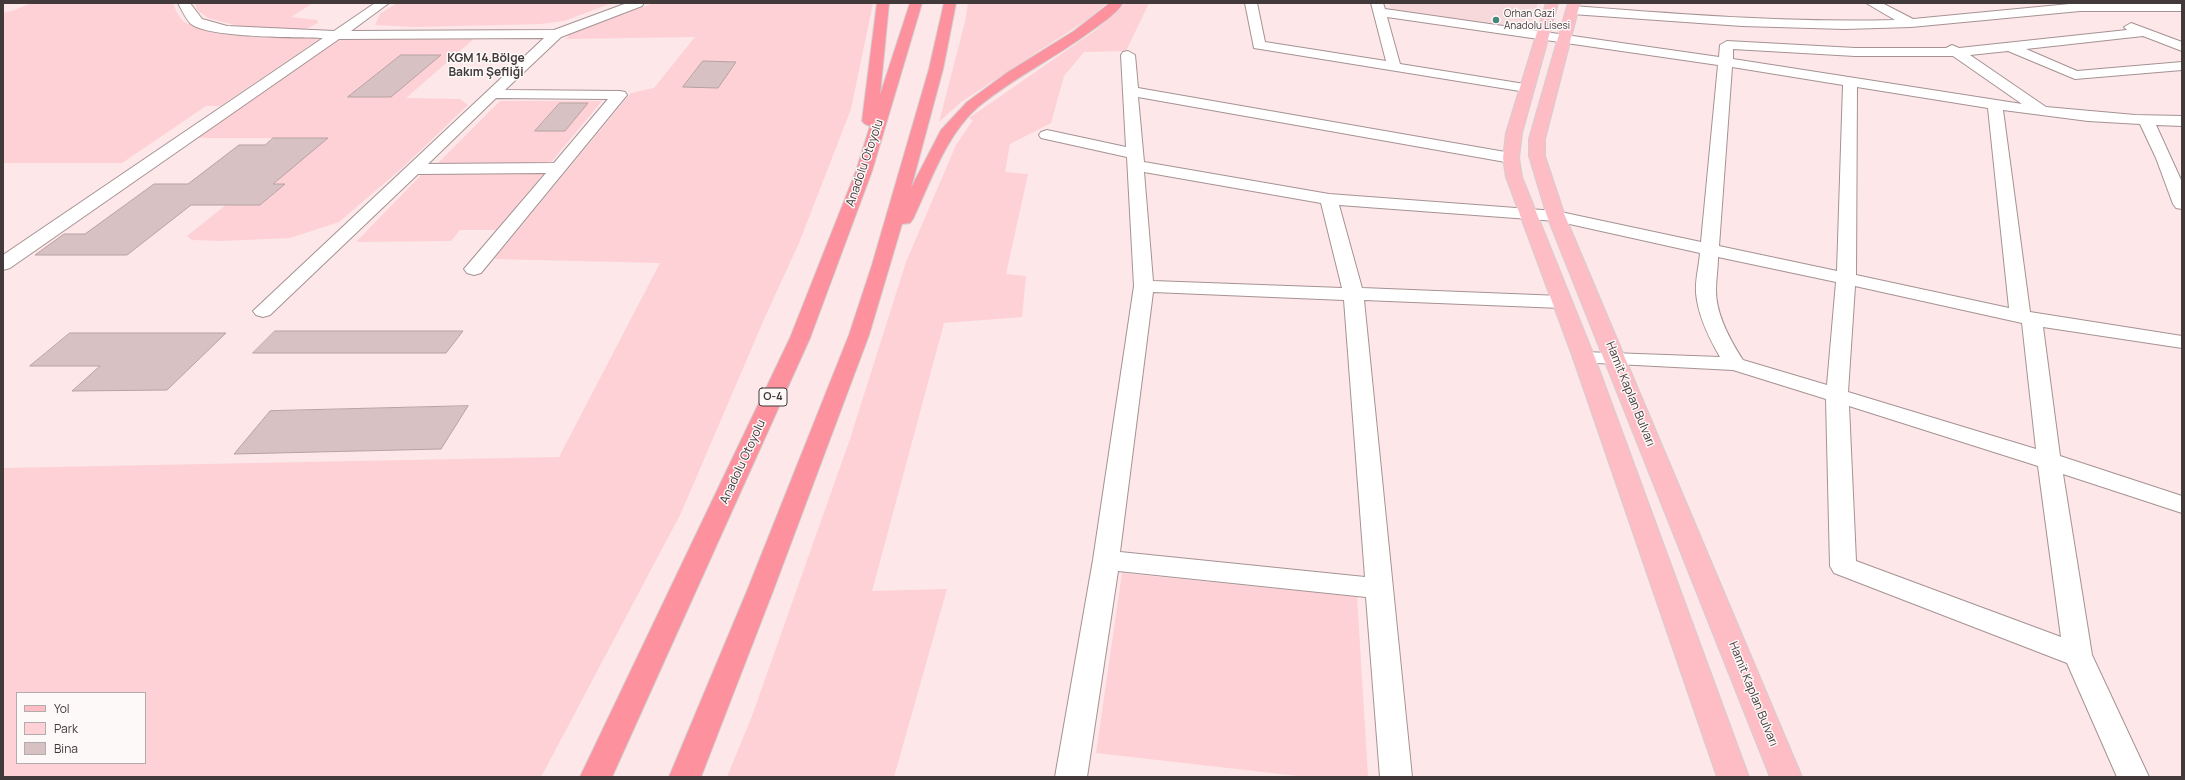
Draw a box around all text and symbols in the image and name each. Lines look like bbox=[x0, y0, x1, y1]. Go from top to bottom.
place label: Orhan Gazi Anadolu Lisesi bbox=[1504, 8, 1570, 32]
marker: Orhan Gazi Anadolu Lisesi bbox=[1491, 15, 1501, 25]
district label: KGM 14.Bölge Bakım Şefliği bbox=[447, 52, 525, 80]
street label: Anadolu Otoyolu bbox=[843, 118, 887, 208]
street label: Hamit Kaplan Bulvarı bbox=[1602, 339, 1658, 449]
road number: O-4 bbox=[759, 388, 787, 406]
street label: Anadolu Otoyolu bbox=[717, 418, 769, 506]
street label: Hamit Kaplan Bulvarı bbox=[1725, 639, 1781, 749]
legend bbox=[16, 692, 146, 764]
text: Yol bbox=[54, 700, 70, 717]
text: Park bbox=[54, 720, 78, 737]
text: Bina bbox=[54, 740, 78, 757]

